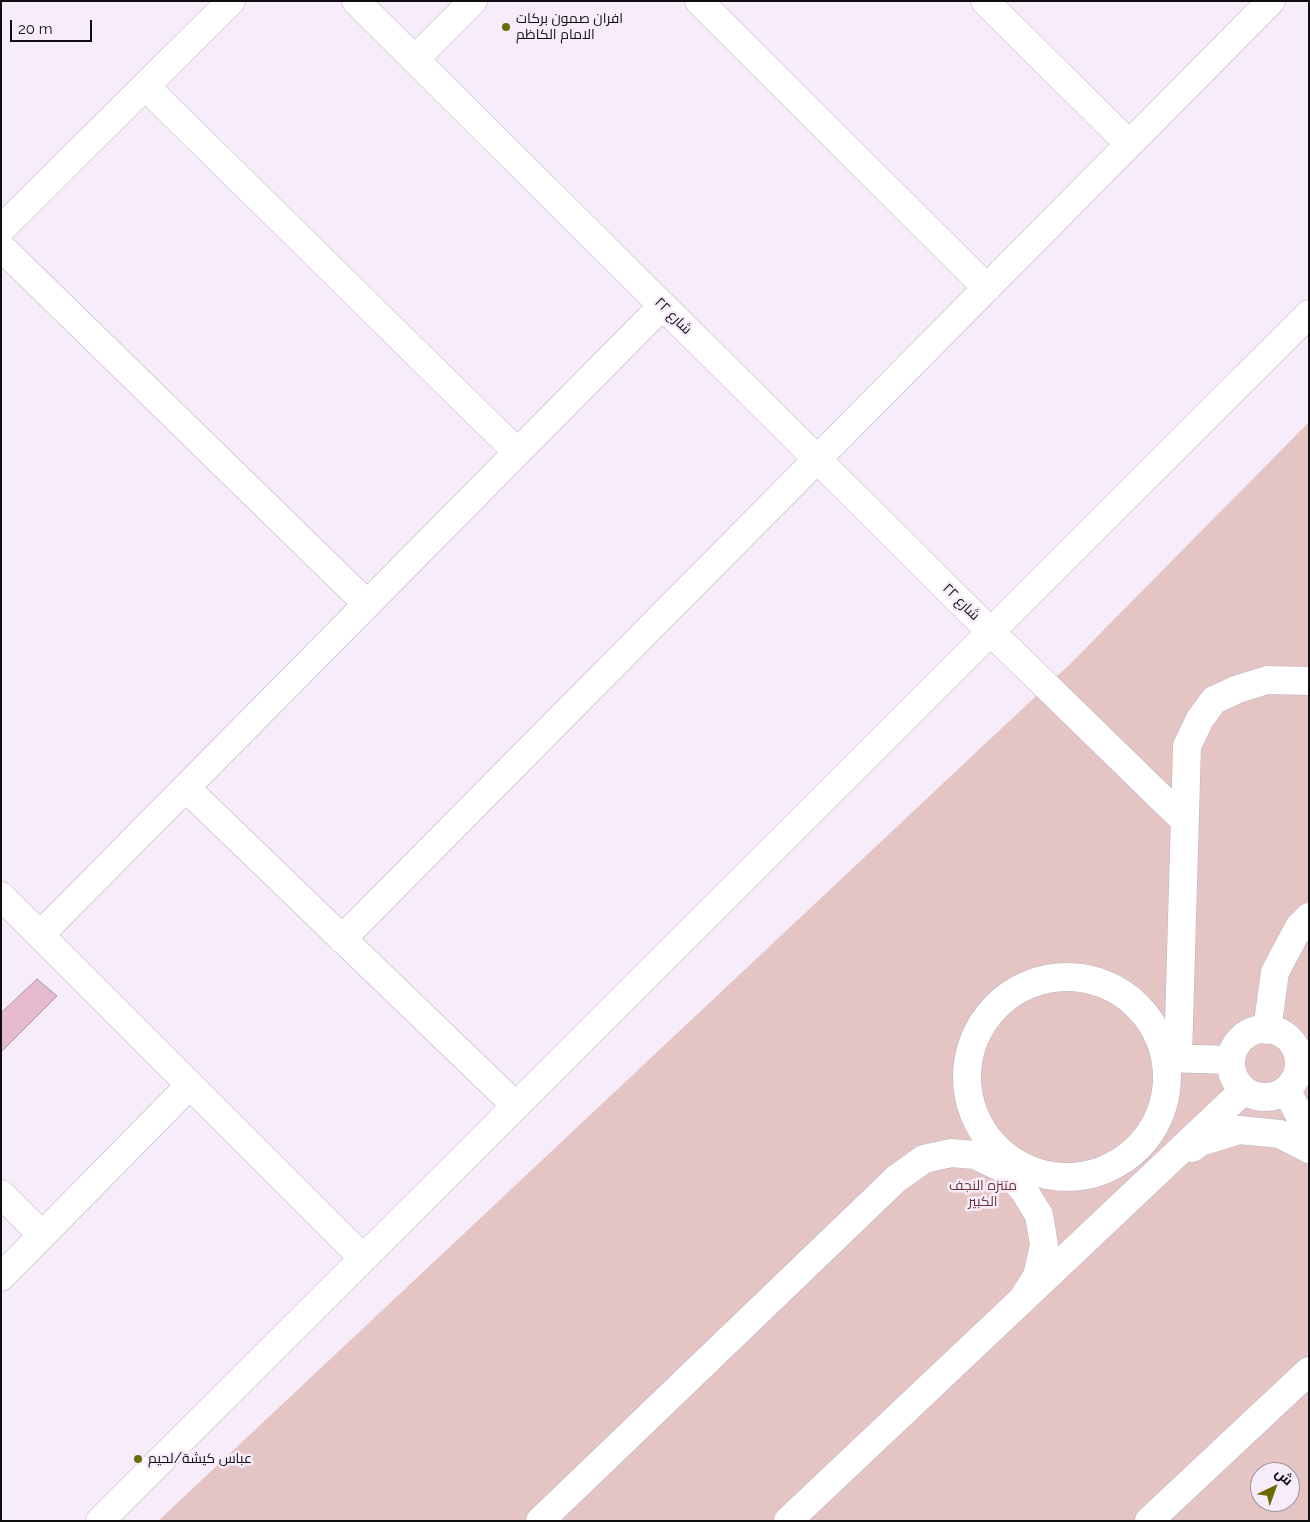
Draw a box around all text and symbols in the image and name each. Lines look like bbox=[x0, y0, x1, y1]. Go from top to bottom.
scale bar bbox=[12, 10, 95, 42]
place label: افران صمون بركات الامام الكاظم bbox=[516, 11, 623, 44]
text: 20 m bbox=[18, 20, 53, 38]
marker: افران صمون بركات الامام الكاظم bbox=[500, 21, 512, 33]
street label: شارع ٢٢ bbox=[651, 294, 695, 338]
street label: شارع ٢٢ bbox=[939, 580, 983, 624]
park label: متنزه النجف الكبير bbox=[949, 1178, 1017, 1210]
place label: عباس كيشة/لحيم bbox=[148, 1451, 252, 1467]
marker: عباس كيشة/لحيم bbox=[132, 1453, 144, 1465]
north arrow bbox=[1250, 1462, 1300, 1512]
text: ش bbox=[1272, 1465, 1296, 1489]

